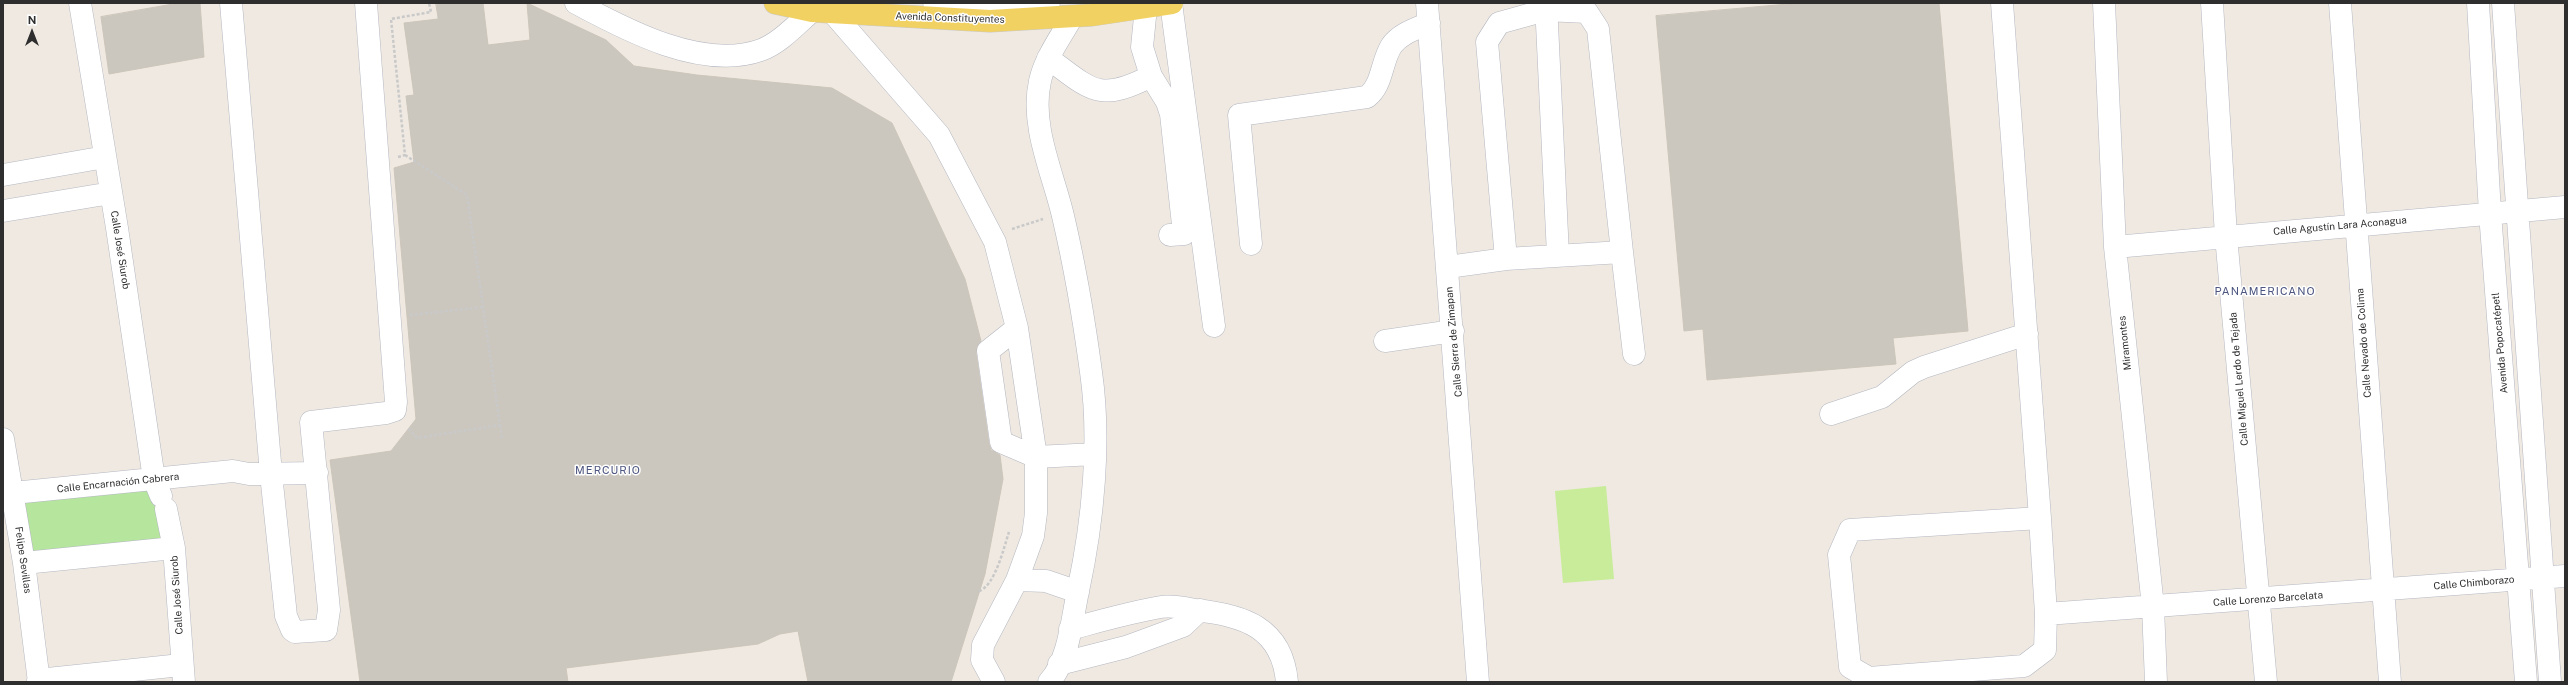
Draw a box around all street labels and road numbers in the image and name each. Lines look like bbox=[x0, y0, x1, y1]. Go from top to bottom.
street label: Avenida Constituyentes bbox=[895, 10, 1005, 26]
street label: Calle José Siurob bbox=[108, 210, 132, 290]
street label: Calle Agustín Lara Aconagua bbox=[2273, 214, 2407, 238]
street label: Calle Sierra de Zimapan bbox=[1443, 286, 1465, 398]
street label: Calle Nevado de Colima bbox=[2354, 288, 2374, 398]
street label: Avenida Popocatépetl bbox=[2490, 292, 2510, 394]
street label: Calle Miguel Lerdo de Tejada bbox=[2227, 312, 2251, 446]
street label: Miramontes bbox=[2116, 315, 2134, 371]
street label: Calle Encarnación Cabrera bbox=[56, 471, 180, 495]
street label: Felipe Sevillas bbox=[12, 526, 34, 594]
street label: Calle José Siurob bbox=[168, 555, 186, 635]
street label: Calle Chimborazo bbox=[2433, 573, 2515, 593]
street label: Calle Lorenzo Barcelata bbox=[2213, 589, 2323, 609]

